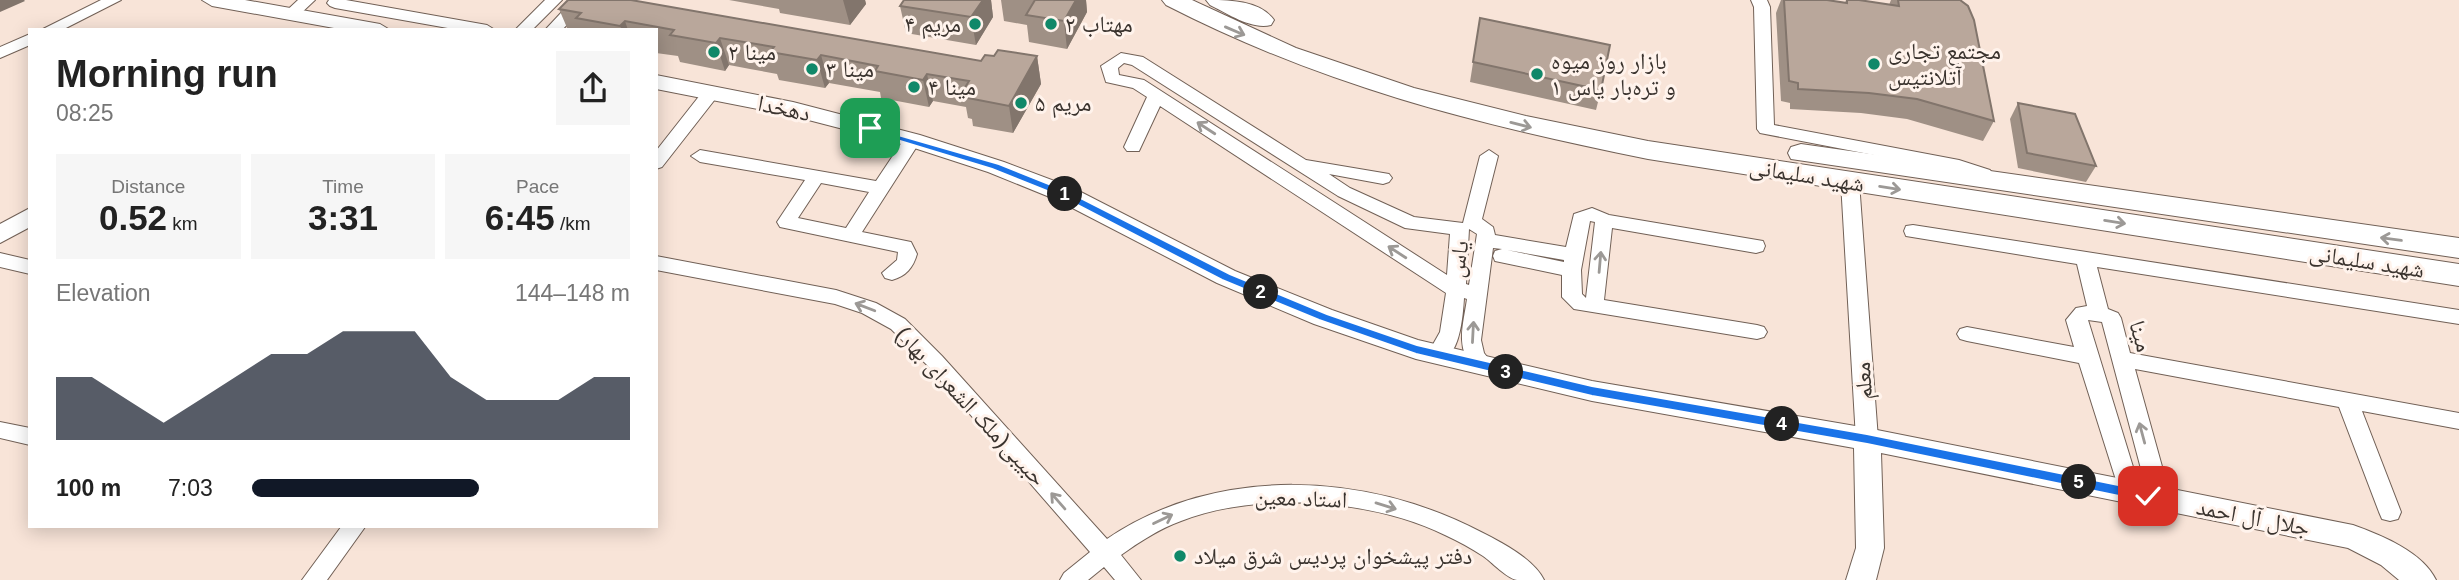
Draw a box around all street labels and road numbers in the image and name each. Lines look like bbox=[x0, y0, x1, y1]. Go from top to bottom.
street label: دهخدا bbox=[755, 90, 813, 126]
street label: شهید سلیمانی bbox=[1748, 153, 1866, 198]
street label: یاس bbox=[1443, 239, 1474, 279]
street label: شهید سلیمانی bbox=[2308, 239, 2426, 284]
street label: مینا bbox=[2124, 317, 2158, 355]
street label: حبیبی(ملک الشعرای بهار) bbox=[890, 321, 1051, 492]
street label: معلم bbox=[1849, 361, 1880, 401]
street label: استاد معین bbox=[1254, 483, 1348, 514]
street label: جلال آل احمد bbox=[2194, 493, 2312, 542]

